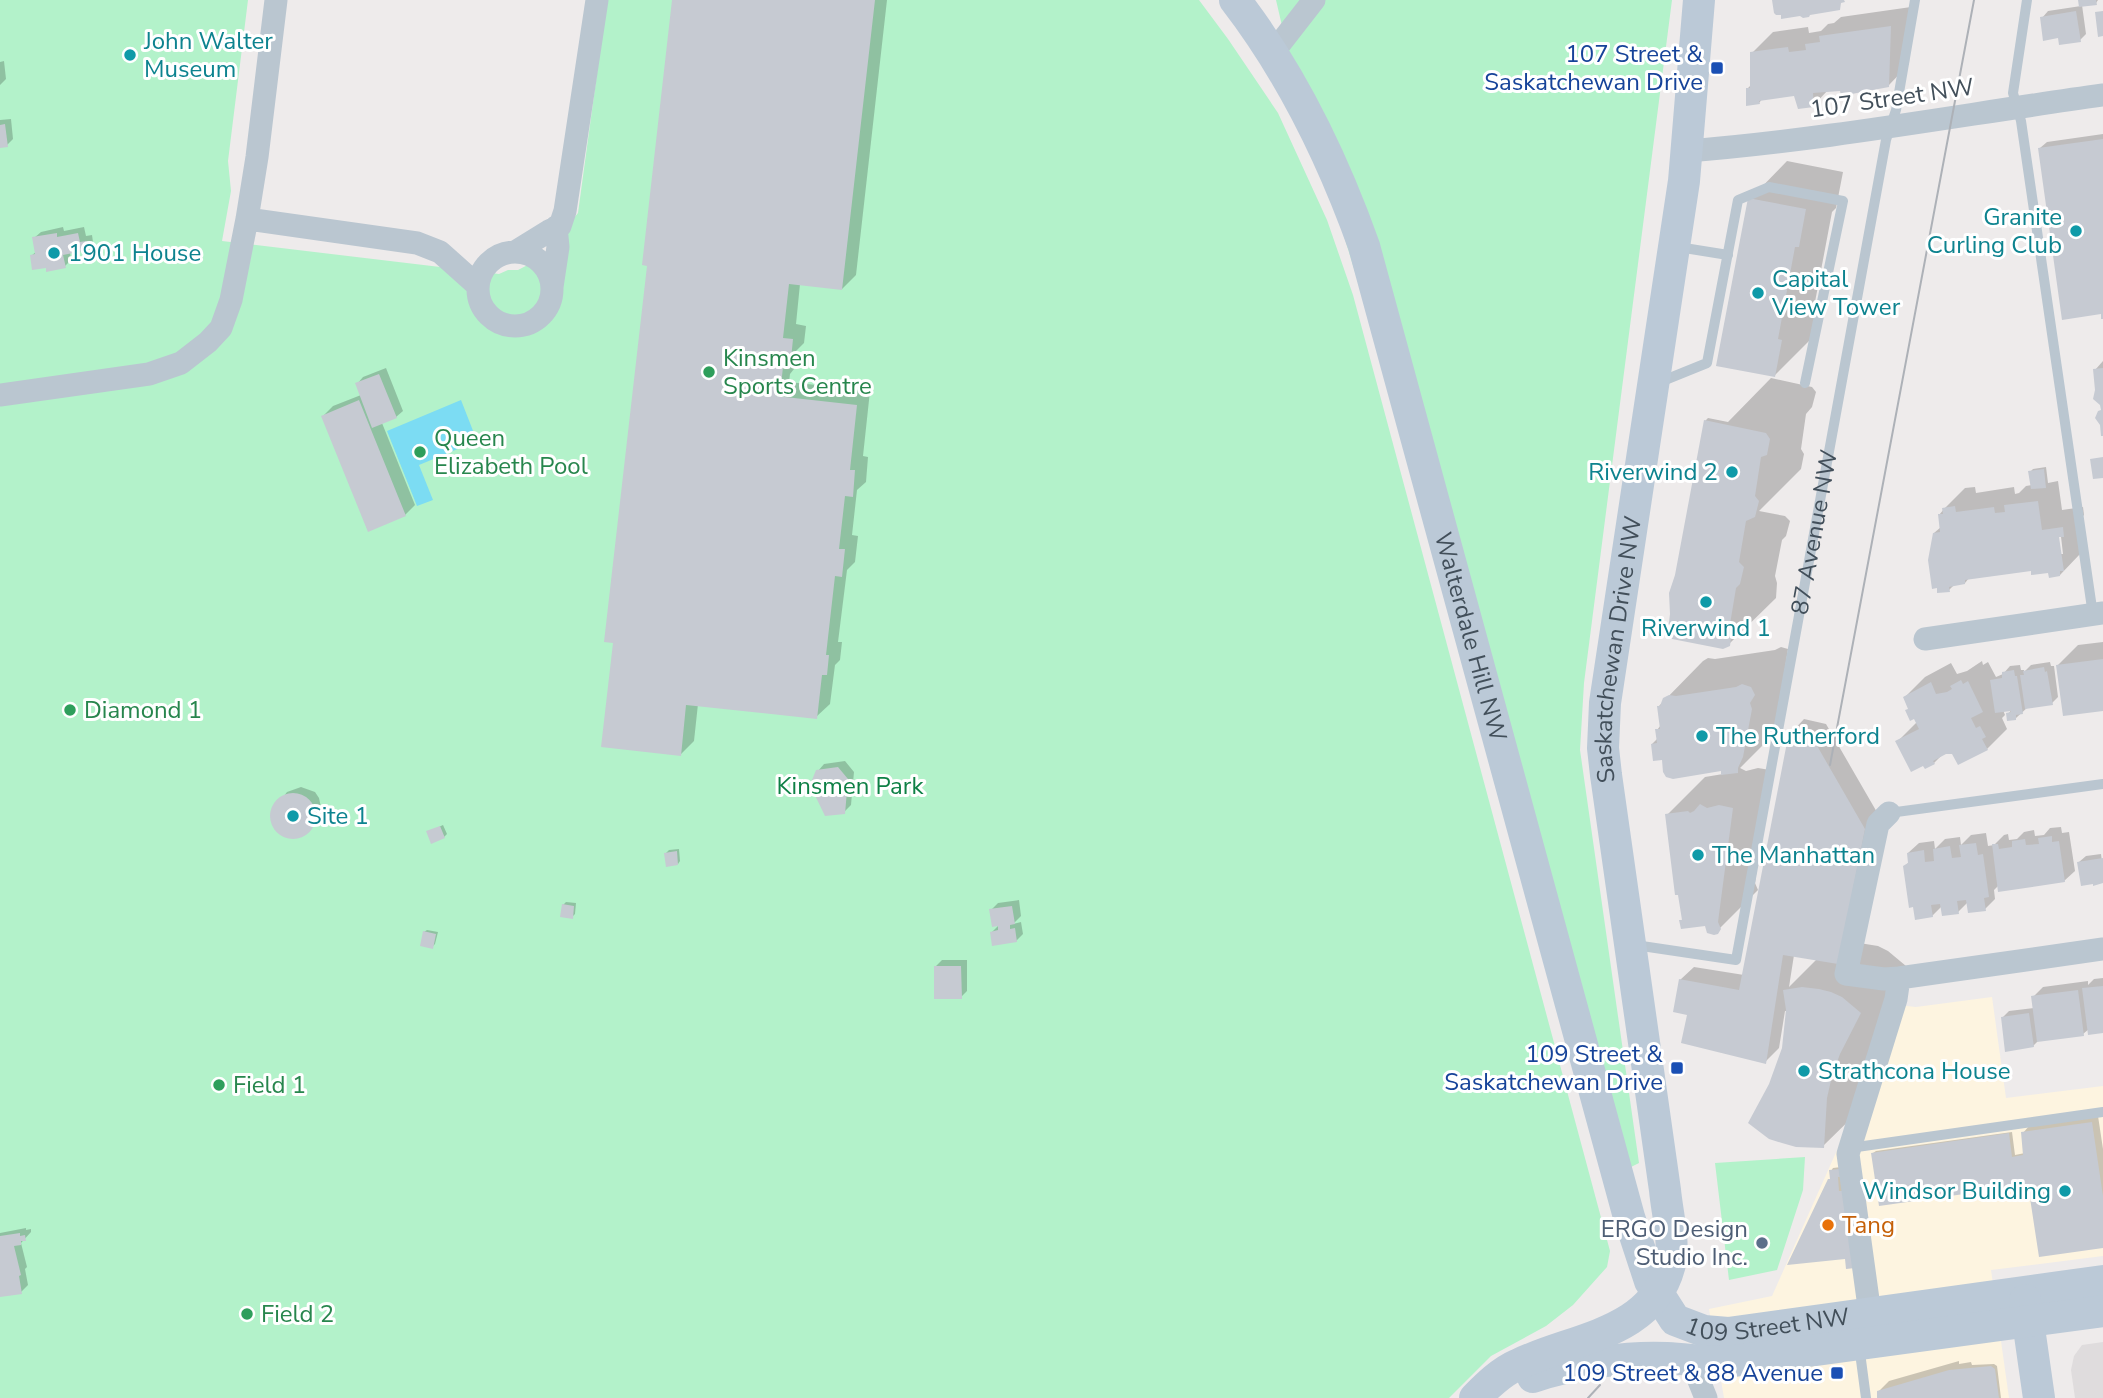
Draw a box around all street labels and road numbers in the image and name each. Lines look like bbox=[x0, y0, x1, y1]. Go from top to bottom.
street label: 107 Street NW bbox=[1808, 71, 1976, 125]
street label: 87 Avenue NW bbox=[1783, 447, 1845, 617]
street label: Saskatchewan Drive NW bbox=[1587, 514, 1649, 785]
street label: Walterdale Hill NW bbox=[1427, 529, 1514, 745]
street label: 109 Street NW bbox=[1681, 1300, 1851, 1349]

